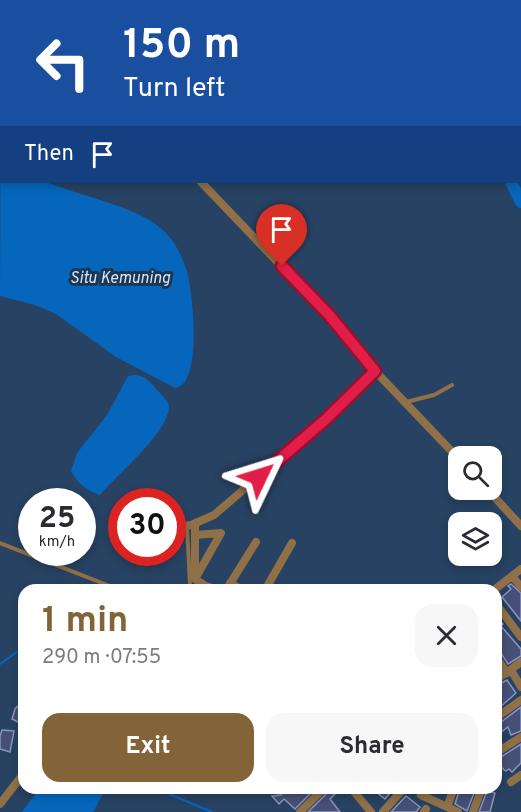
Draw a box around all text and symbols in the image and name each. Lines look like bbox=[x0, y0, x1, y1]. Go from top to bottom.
text: 150 m bbox=[123, 20, 240, 73]
icon: left bbox=[24, 24, 102, 102]
text: Turn left bbox=[123, 72, 225, 106]
icon: arrive bbox=[86, 138, 119, 171]
text: Then bbox=[24, 141, 74, 168]
pin bbox=[256, 204, 307, 266]
icon: arrive bbox=[265, 213, 298, 246]
water label: Situ Kemuning bbox=[70, 269, 170, 289]
position arrow bbox=[227, 445, 291, 509]
map controls bbox=[448, 446, 502, 566]
button: search bbox=[448, 446, 502, 500]
speed limit sign: 30 bbox=[108, 488, 186, 566]
text: 25 bbox=[39, 501, 75, 538]
button: layers bbox=[448, 512, 502, 566]
text: km/h bbox=[39, 533, 75, 552]
text: 1 min bbox=[42, 599, 128, 645]
button: close bbox=[415, 604, 478, 667]
text: 290 m · 07:55 bbox=[42, 645, 161, 671]
button: Exit bbox=[42, 713, 254, 782]
button: Share bbox=[266, 713, 478, 782]

